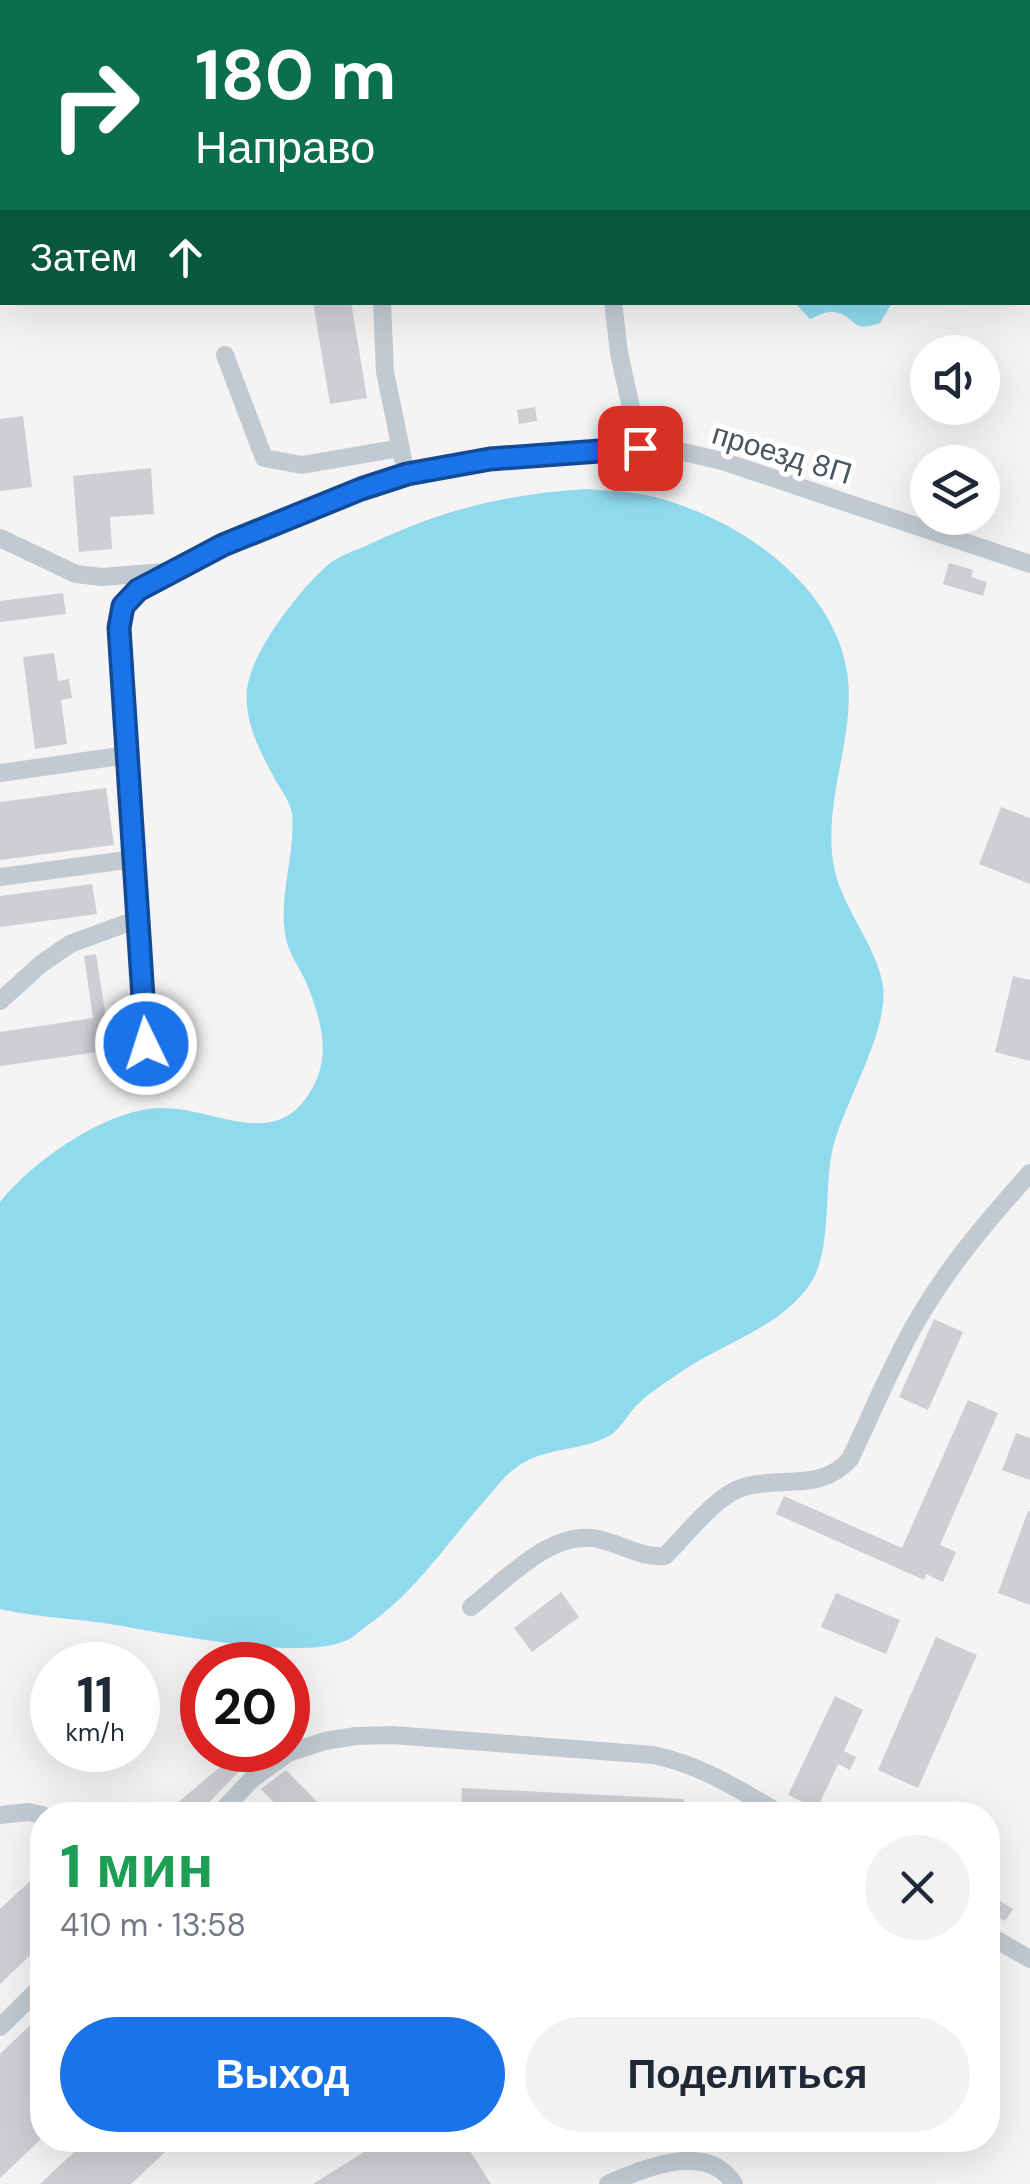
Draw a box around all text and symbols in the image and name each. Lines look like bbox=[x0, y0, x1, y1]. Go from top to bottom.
text: 180 m bbox=[195, 30, 396, 121]
icon: right bbox=[30, 40, 160, 170]
text: Направо bbox=[195, 118, 375, 177]
icon: ahead bbox=[158, 230, 213, 285]
text: Затем bbox=[30, 233, 138, 283]
map controls bbox=[910, 335, 1000, 535]
button: sound bbox=[910, 335, 1000, 425]
pin bbox=[598, 406, 683, 491]
street label: проезд 8П bbox=[708, 414, 857, 493]
icon: arrive bbox=[613, 421, 668, 476]
button: layers bbox=[910, 445, 1000, 535]
position arrow bbox=[94, 992, 198, 1096]
speed limit sign: 20 bbox=[180, 1642, 310, 1772]
text: 11 bbox=[77, 1662, 113, 1728]
text: km/h bbox=[65, 1716, 125, 1749]
text: 1 мин bbox=[60, 1827, 213, 1906]
button: close bbox=[865, 1835, 970, 1940]
text: 410 m · 13:58 bbox=[60, 1904, 246, 1946]
button: Выход bbox=[60, 2017, 505, 2132]
button: Поделиться bbox=[525, 2017, 970, 2132]

